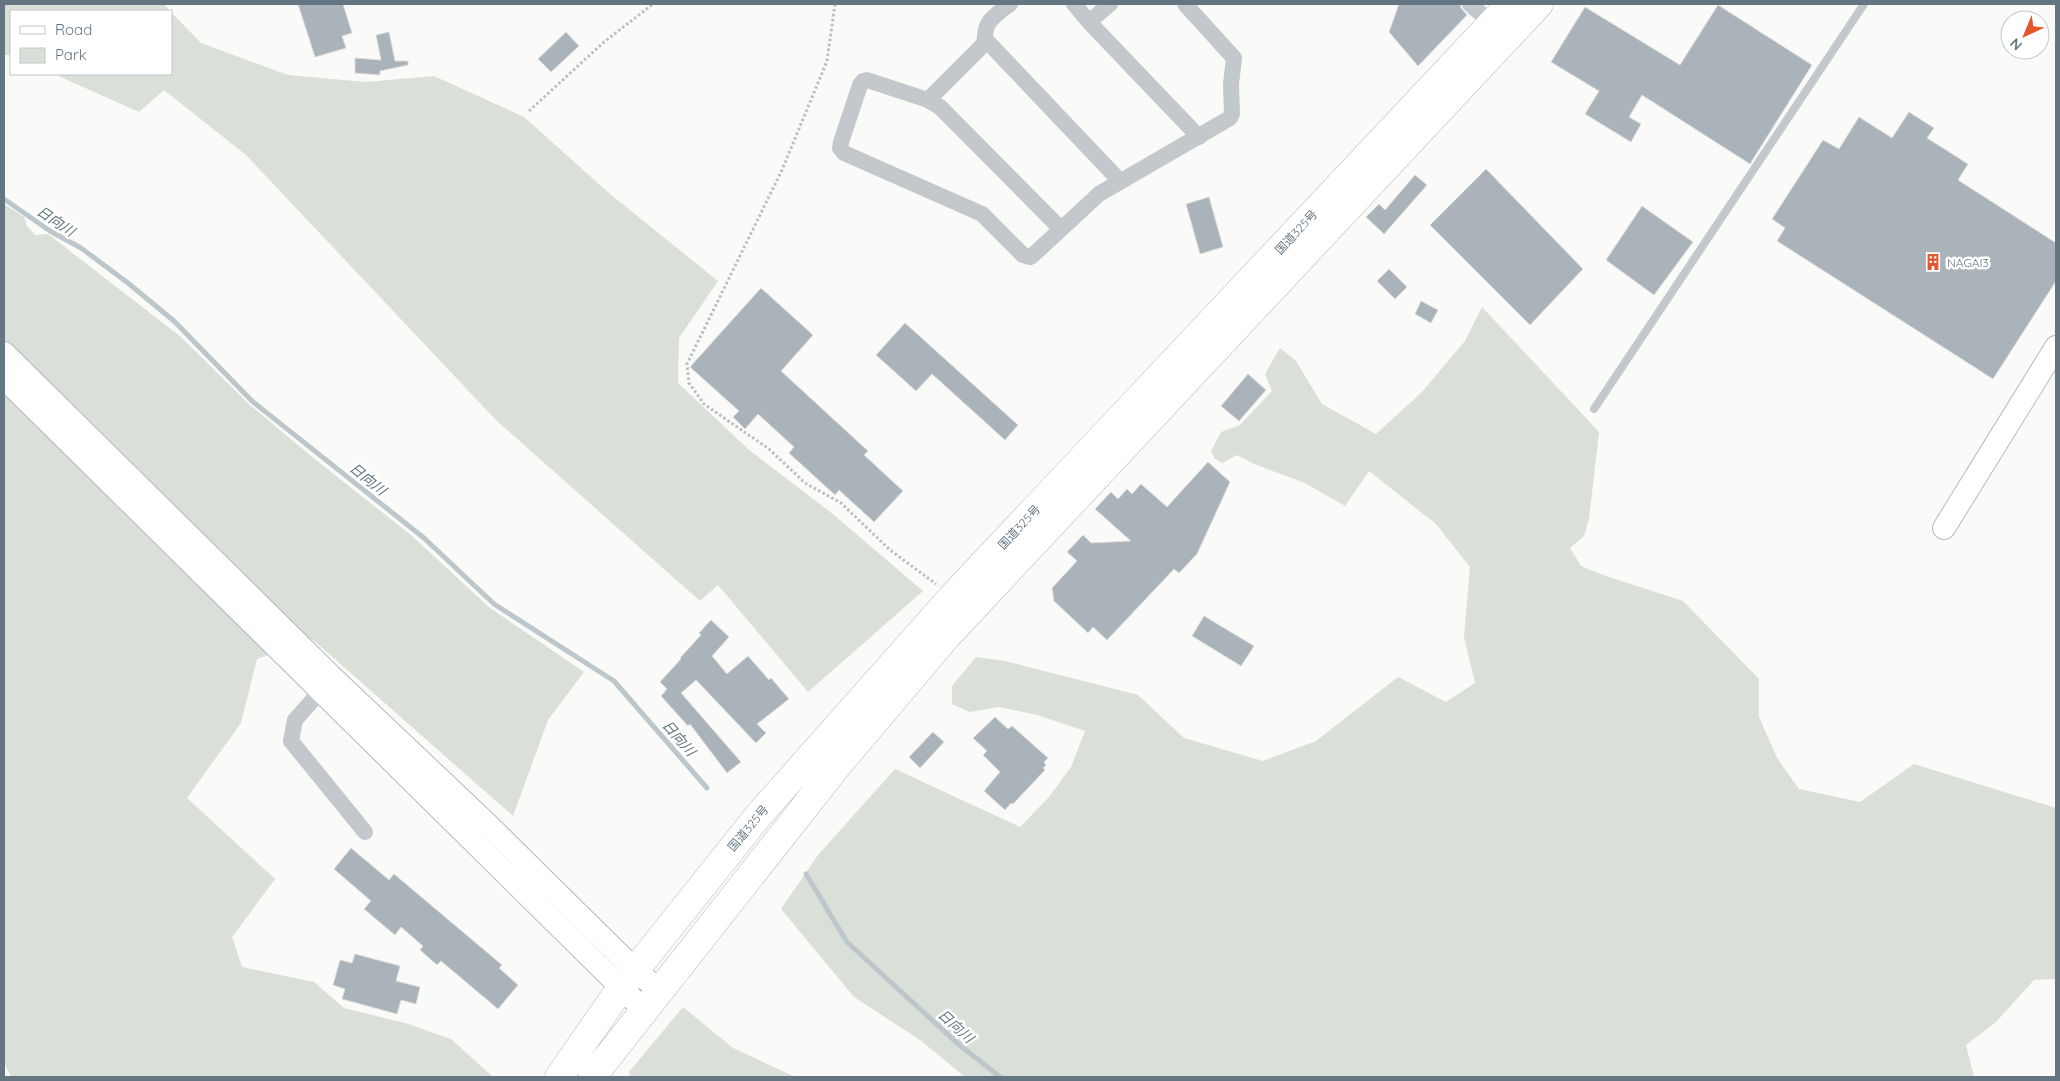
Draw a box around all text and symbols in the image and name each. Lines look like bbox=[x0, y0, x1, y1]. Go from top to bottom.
legend bbox=[10, 10, 172, 75]
north arrow bbox=[2000, 10, 2050, 60]
text: Road bbox=[55, 20, 92, 39]
text: N bbox=[2006, 34, 2026, 54]
text: Park bbox=[55, 45, 87, 64]
water label: 日向川 bbox=[34, 202, 80, 241]
street label: 国道325号 bbox=[1272, 207, 1320, 257]
building icon: NAGAI3 bbox=[1923, 252, 1943, 272]
place label: NAGAI3 bbox=[1947, 255, 1989, 270]
water label: 日向川 bbox=[346, 459, 392, 500]
street label: 国道325号 bbox=[995, 502, 1043, 552]
water label: 日向川 bbox=[658, 716, 701, 761]
street label: 国道325号 bbox=[724, 802, 772, 854]
water label: 日向川 bbox=[934, 1005, 979, 1048]

